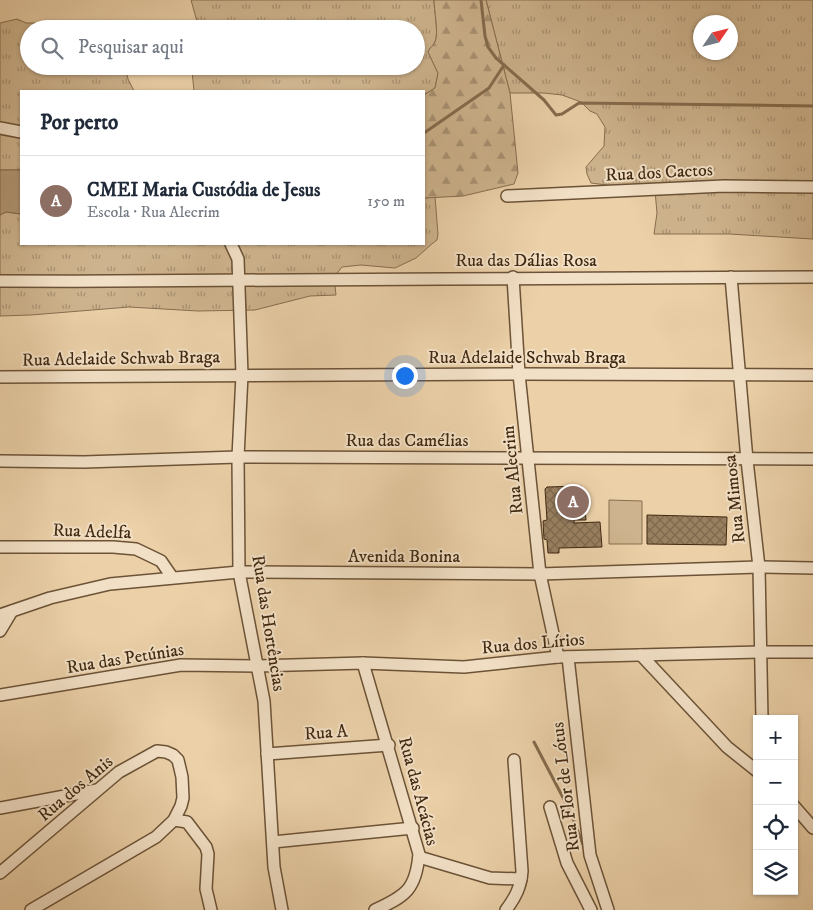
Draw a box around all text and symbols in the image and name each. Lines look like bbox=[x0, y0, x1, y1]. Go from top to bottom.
north arrow bbox=[693, 15, 738, 60]
search box bbox=[20, 20, 425, 75]
icon: search bbox=[38, 34, 66, 62]
text: Pesquisar aqui bbox=[78, 36, 184, 59]
text: Por perto bbox=[40, 110, 118, 136]
street label: Rua dos Cactos bbox=[605, 159, 713, 187]
text: CMEI Maria Custódia de Jesus bbox=[87, 179, 320, 202]
text: A bbox=[51, 191, 61, 211]
text: 150 m bbox=[367, 191, 405, 211]
text: Escola · Rua Alecrim bbox=[87, 202, 220, 222]
street label: Rua das Dálias Rosa bbox=[455, 250, 597, 272]
street label: Rua Adelaide Schwab Braga bbox=[22, 346, 221, 372]
street label: Rua Adelaide Schwab Braga bbox=[428, 347, 626, 369]
your location bbox=[392, 363, 418, 389]
street label: Rua Alecrim bbox=[497, 424, 529, 515]
street label: Rua das Camélias bbox=[346, 430, 468, 452]
street label: Rua Mimosa bbox=[719, 453, 751, 544]
pin: A bbox=[557, 483, 589, 521]
street label: Rua Adelfa bbox=[52, 520, 132, 544]
street label: Avenida Bonina bbox=[348, 546, 460, 568]
street label: Rua das Hortências bbox=[246, 554, 290, 693]
street label: Rua dos Lírios bbox=[481, 629, 586, 659]
street label: Rua das Petúnias bbox=[65, 639, 185, 679]
map controls bbox=[753, 715, 798, 895]
button: + bbox=[753, 715, 798, 760]
street label: Rua A bbox=[304, 720, 349, 745]
street label: Rua Flor de Lótus bbox=[547, 721, 585, 853]
street label: Rua das Acácias bbox=[393, 735, 443, 848]
street label: Rua dos Anis bbox=[34, 751, 118, 827]
button: − bbox=[753, 760, 798, 805]
button: locate bbox=[753, 805, 798, 850]
button: layers bbox=[753, 850, 798, 895]

